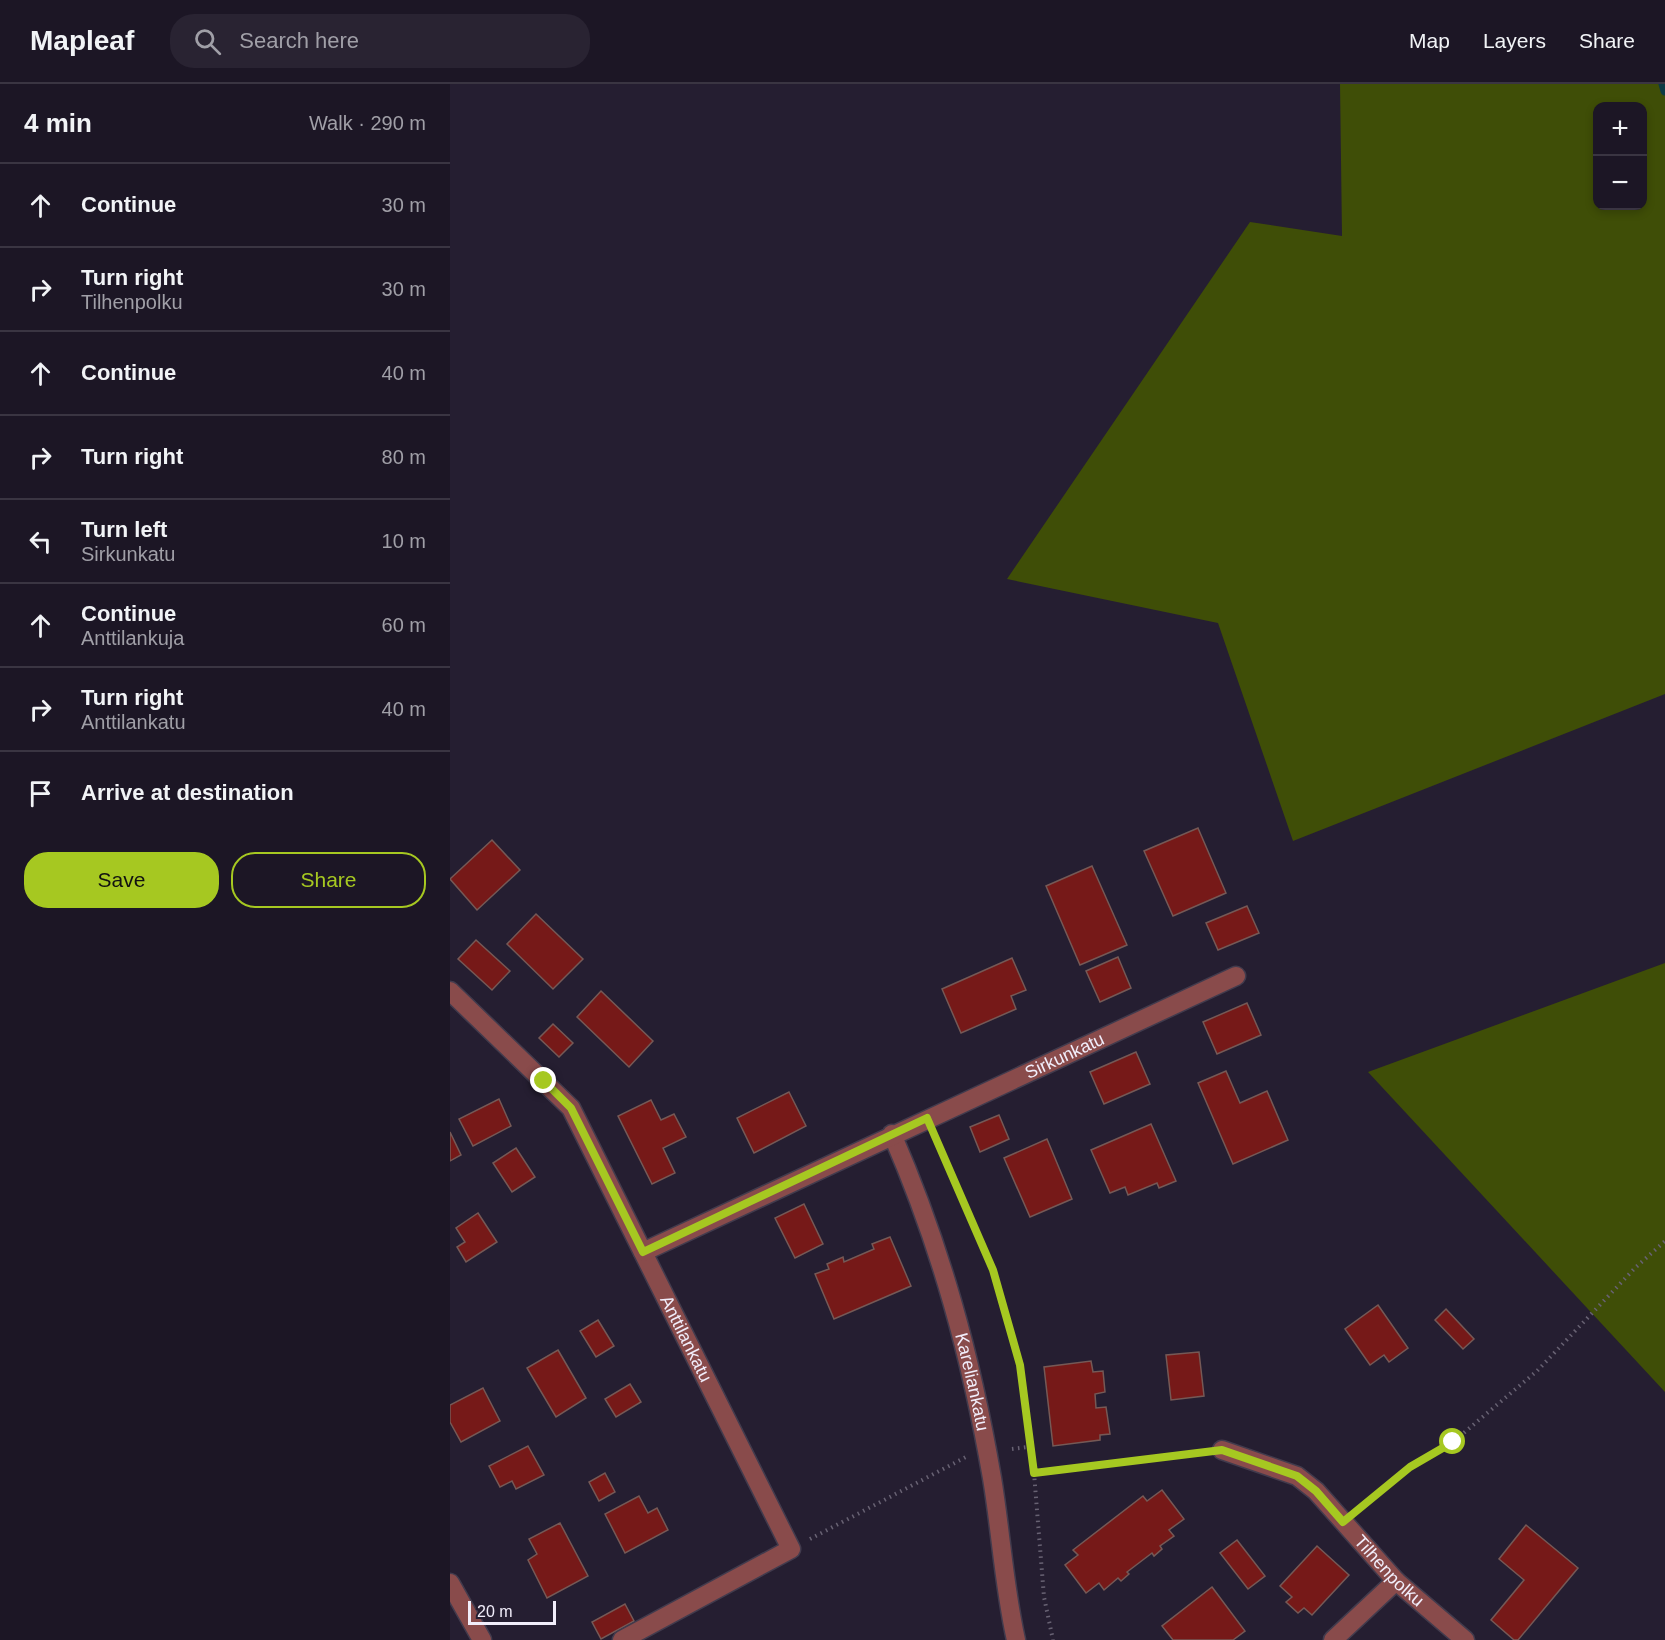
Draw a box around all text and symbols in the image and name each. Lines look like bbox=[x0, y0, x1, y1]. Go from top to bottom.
search box bbox=[170, 14, 590, 68]
text: Mapleaf bbox=[30, 25, 134, 56]
icon: search bbox=[191, 25, 224, 58]
text: Search here bbox=[239, 28, 359, 53]
text: Map bbox=[1409, 29, 1450, 52]
text: Layers bbox=[1483, 29, 1546, 52]
text: Share bbox=[1579, 29, 1635, 52]
map controls bbox=[1593, 102, 1647, 210]
button: + bbox=[1593, 102, 1647, 156]
text: 4 min bbox=[24, 108, 92, 138]
text: Walk · 290 m bbox=[309, 112, 426, 134]
button: − bbox=[1593, 156, 1647, 210]
icon: ahead bbox=[24, 189, 57, 222]
text: Continue bbox=[81, 192, 176, 217]
text: 30 m bbox=[382, 194, 426, 216]
text: Turn right bbox=[81, 265, 183, 290]
icon: right bbox=[24, 273, 57, 306]
text: 30 m bbox=[382, 278, 426, 300]
text: Tilhenpolku bbox=[81, 291, 183, 313]
icon: ahead bbox=[24, 357, 57, 390]
text: Continue bbox=[81, 360, 176, 385]
text: 40 m bbox=[382, 362, 426, 384]
icon: right bbox=[24, 441, 57, 474]
text: Turn right bbox=[81, 444, 183, 469]
text: 80 m bbox=[382, 446, 426, 468]
text: Turn left bbox=[81, 517, 167, 542]
icon: left bbox=[24, 525, 57, 558]
text: 10 m bbox=[382, 530, 426, 552]
text: Sirkunkatu bbox=[81, 543, 176, 565]
text: Continue bbox=[81, 601, 176, 626]
icon: ahead bbox=[24, 609, 57, 642]
text: 60 m bbox=[382, 614, 426, 636]
text: Anttilankuja bbox=[81, 627, 184, 649]
text: Turn right bbox=[81, 685, 183, 710]
icon: right bbox=[24, 693, 57, 726]
text: 40 m bbox=[382, 698, 426, 720]
text: Anttilankatu bbox=[81, 711, 186, 733]
icon: arrive bbox=[24, 777, 57, 810]
text: Arrive at destination bbox=[81, 780, 294, 805]
button: Save bbox=[24, 852, 219, 908]
button: Share bbox=[231, 852, 426, 908]
street label: Sirkunkatu bbox=[1022, 1029, 1107, 1083]
route end bbox=[530, 1067, 556, 1093]
street label: Anttilankatu bbox=[656, 1292, 716, 1385]
street label: Kareliankatu bbox=[951, 1331, 993, 1433]
route start bbox=[1439, 1428, 1465, 1454]
street label: Tilhenpolku bbox=[1350, 1531, 1428, 1611]
scale bar bbox=[468, 1598, 556, 1626]
text: 20 m bbox=[477, 1603, 513, 1620]

